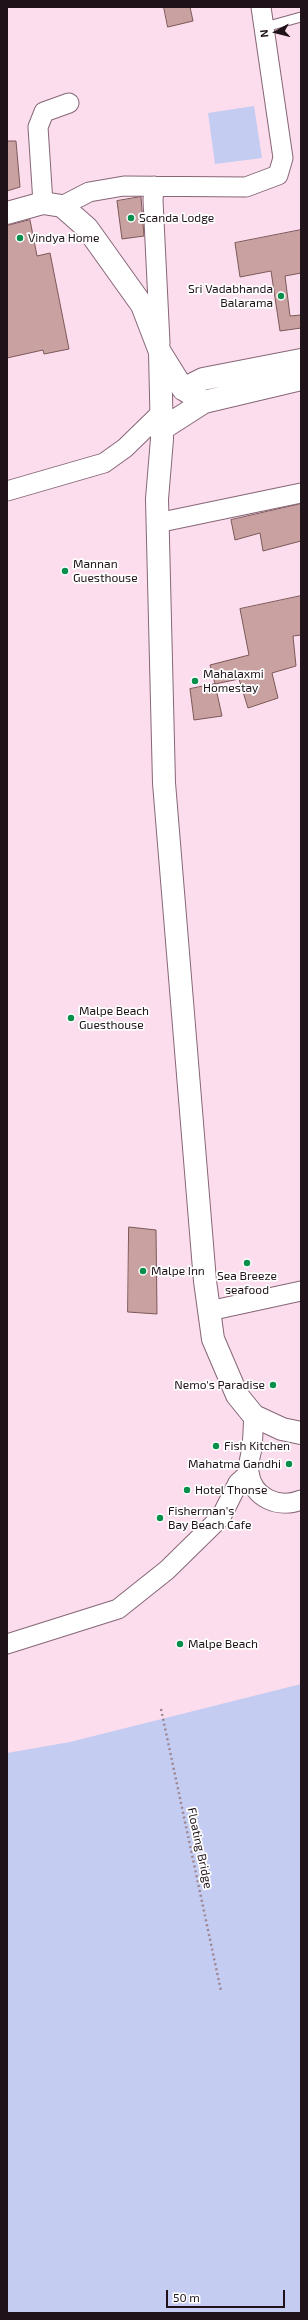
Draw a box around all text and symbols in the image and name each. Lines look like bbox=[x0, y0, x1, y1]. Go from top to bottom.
north arrow bbox=[256, 12, 296, 52]
text: N bbox=[257, 29, 271, 38]
place label: Scanda Lodge bbox=[139, 211, 214, 225]
marker: Scanda Lodge bbox=[126, 213, 136, 223]
place label: Vindya Home bbox=[28, 231, 99, 245]
marker: Vindya Home bbox=[15, 233, 25, 243]
place label: Sri Vadabhanda Balarama bbox=[188, 282, 273, 310]
marker: Sri Vadabhanda Balarama bbox=[276, 291, 286, 301]
place label: Mannan Guesthouse bbox=[73, 557, 138, 585]
marker: Mannan Guesthouse bbox=[60, 566, 70, 576]
place label: Mahalaxmi Homestay bbox=[203, 667, 264, 695]
marker: Mahalaxmi Homestay bbox=[190, 676, 200, 686]
place label: Malpe Beach Guesthouse bbox=[79, 1004, 149, 1032]
marker: Malpe Beach Guesthouse bbox=[66, 1013, 76, 1023]
marker: Sea Breeze seafood bbox=[242, 1258, 252, 1268]
place label: Malpe Inn bbox=[151, 1264, 205, 1278]
marker: Malpe Inn bbox=[138, 1266, 148, 1276]
place label: Sea Breeze seafood bbox=[217, 1269, 277, 1297]
place label: Nemo's Paradise bbox=[174, 1378, 265, 1392]
marker: Nemo's Paradise bbox=[268, 1380, 278, 1390]
place label: Fish Kitchen bbox=[224, 1439, 290, 1453]
marker: Fish Kitchen bbox=[211, 1441, 221, 1451]
place label: Mahatma Gandhi bbox=[188, 1457, 281, 1471]
marker: Mahatma Gandhi bbox=[284, 1459, 294, 1469]
place label: Hotel Thonse bbox=[195, 1483, 267, 1497]
marker: Hotel Thonse bbox=[182, 1485, 192, 1495]
place label: Fisherman's Bay Beach Cafe bbox=[168, 1504, 251, 1532]
marker: Fisherman's Bay Beach Cafe bbox=[155, 1513, 165, 1523]
place label: Malpe Beach bbox=[188, 1637, 258, 1651]
marker: Malpe Beach bbox=[175, 1639, 185, 1649]
street label: Floating Bridge bbox=[184, 1806, 216, 1890]
scale bar bbox=[168, 2282, 287, 2308]
text: 50 m bbox=[173, 2290, 200, 2304]

